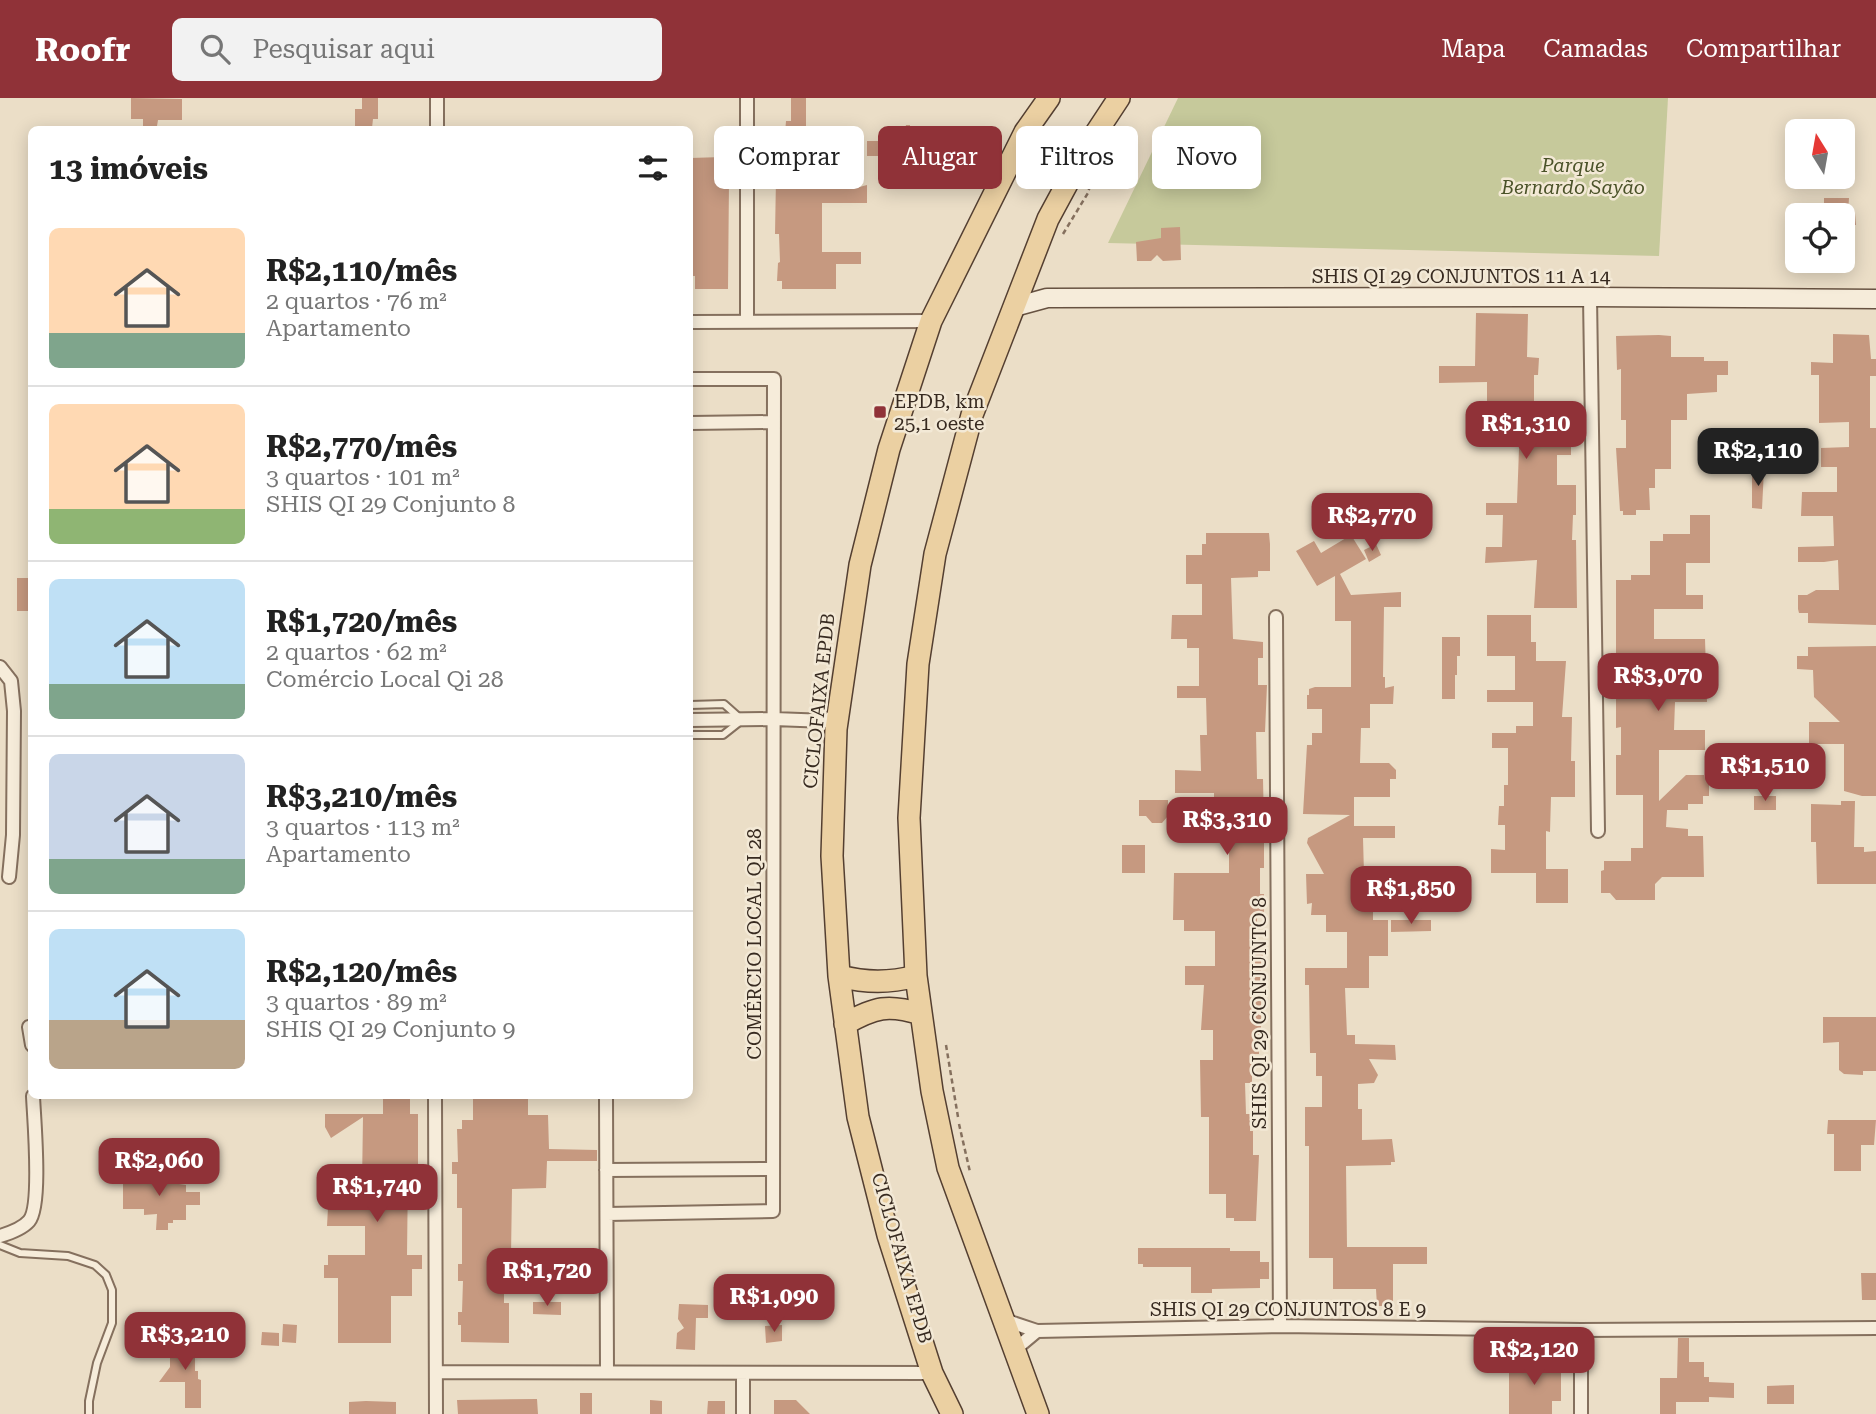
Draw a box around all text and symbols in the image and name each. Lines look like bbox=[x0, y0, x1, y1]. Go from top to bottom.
search box bbox=[172, 18, 662, 81]
text: Roofr bbox=[35, 30, 130, 69]
icon: search bbox=[196, 30, 234, 68]
text: Pesquisar aqui bbox=[252, 34, 435, 64]
text: Mapa bbox=[1441, 35, 1505, 63]
text: Camadas bbox=[1543, 35, 1648, 63]
text: Compartilhar bbox=[1686, 35, 1841, 63]
north arrow bbox=[1785, 119, 1855, 189]
map controls bbox=[1785, 119, 1855, 273]
chip: Comprar bbox=[714, 126, 864, 189]
chip: Alugar bbox=[878, 126, 1002, 189]
chip: Filtros bbox=[1016, 126, 1138, 189]
chip: Novo bbox=[1152, 126, 1261, 189]
icon: filters bbox=[634, 149, 672, 187]
text: 13 imóveis bbox=[49, 151, 208, 186]
park label: Parque Bernardo Sayão bbox=[1500, 154, 1645, 199]
button: locate bbox=[1785, 203, 1855, 273]
text: R$2,110/mês bbox=[266, 253, 457, 288]
icon: home bbox=[105, 256, 189, 340]
street label: SHIS QI 29 CONJUNTOS 11 A 14 bbox=[1312, 265, 1611, 288]
text: 2 quartos · 76 m² bbox=[266, 288, 447, 315]
text: Apartamento bbox=[266, 315, 411, 342]
place label: EPDB, km 25,1 oeste bbox=[894, 390, 985, 435]
pin: R$1,310 bbox=[1461, 402, 1591, 461]
marker: EPDB, km 25,1 oeste bbox=[872, 404, 888, 420]
text: R$1,310 bbox=[1482, 410, 1570, 437]
pin: R$2,110 bbox=[1693, 428, 1823, 488]
text: R$2,770/mês bbox=[266, 429, 457, 464]
icon: home bbox=[105, 432, 189, 516]
text: R$2,110 bbox=[1714, 437, 1802, 464]
text: 3 quartos · 101 m² bbox=[266, 464, 460, 491]
text: SHIS QI 29 Conjunto 8 bbox=[266, 491, 515, 518]
pin: R$2,770 bbox=[1307, 494, 1437, 553]
text: R$2,770 bbox=[1328, 502, 1416, 529]
text: R$1,720/mês bbox=[266, 604, 457, 639]
icon: home bbox=[105, 607, 189, 691]
street label: CICLOFAIXA EPDB bbox=[798, 612, 840, 790]
text: 2 quartos · 62 m² bbox=[266, 639, 447, 666]
pin: R$3,070 bbox=[1593, 654, 1723, 713]
text: R$3,070 bbox=[1614, 662, 1702, 689]
text: Comércio Local Qi 28 bbox=[266, 666, 504, 693]
pin: R$1,510 bbox=[1700, 744, 1830, 803]
text: R$1,510 bbox=[1721, 752, 1809, 779]
text: R$3,210/mês bbox=[266, 779, 457, 814]
icon: home bbox=[105, 782, 189, 866]
pin: R$3,310 bbox=[1162, 798, 1292, 857]
text: R$3,310 bbox=[1183, 806, 1271, 833]
text: 3 quartos · 113 m² bbox=[266, 814, 460, 841]
street label: COMÉRCIO LOCAL QI 28 bbox=[743, 828, 766, 1060]
text: Apartamento bbox=[266, 841, 411, 868]
pin: R$1,850 bbox=[1346, 866, 1476, 926]
text: R$1,850 bbox=[1367, 875, 1455, 902]
street label: SHIS QI 29 CONJUNTO 8 bbox=[1248, 897, 1271, 1129]
text: R$2,120/mês bbox=[266, 954, 457, 989]
icon: home bbox=[105, 957, 189, 1041]
text: 3 quartos · 89 m² bbox=[266, 989, 447, 1016]
text: SHIS QI 29 Conjunto 9 bbox=[266, 1016, 515, 1043]
pin: R$2,060 bbox=[94, 1138, 224, 1198]
text: R$2,060 bbox=[115, 1147, 203, 1174]
pin: R$1,740 bbox=[312, 1164, 442, 1224]
street label: CICLOFAIXA EPDB bbox=[867, 1170, 937, 1346]
text: R$1,740 bbox=[333, 1173, 421, 1200]
pin: R$1,720 bbox=[482, 1248, 612, 1308]
text: R$1,720 bbox=[503, 1257, 591, 1284]
pin: R$1,090 bbox=[709, 1274, 839, 1334]
text: R$1,090 bbox=[730, 1283, 818, 1310]
street label: SHIS QI 29 CONJUNTOS 8 E 9 bbox=[1150, 1298, 1426, 1321]
pin: R$3,210 bbox=[120, 1312, 250, 1372]
text: R$3,210 bbox=[141, 1321, 229, 1348]
pin: R$2,120 bbox=[1469, 1328, 1599, 1387]
text: R$2,120 bbox=[1490, 1336, 1578, 1363]

